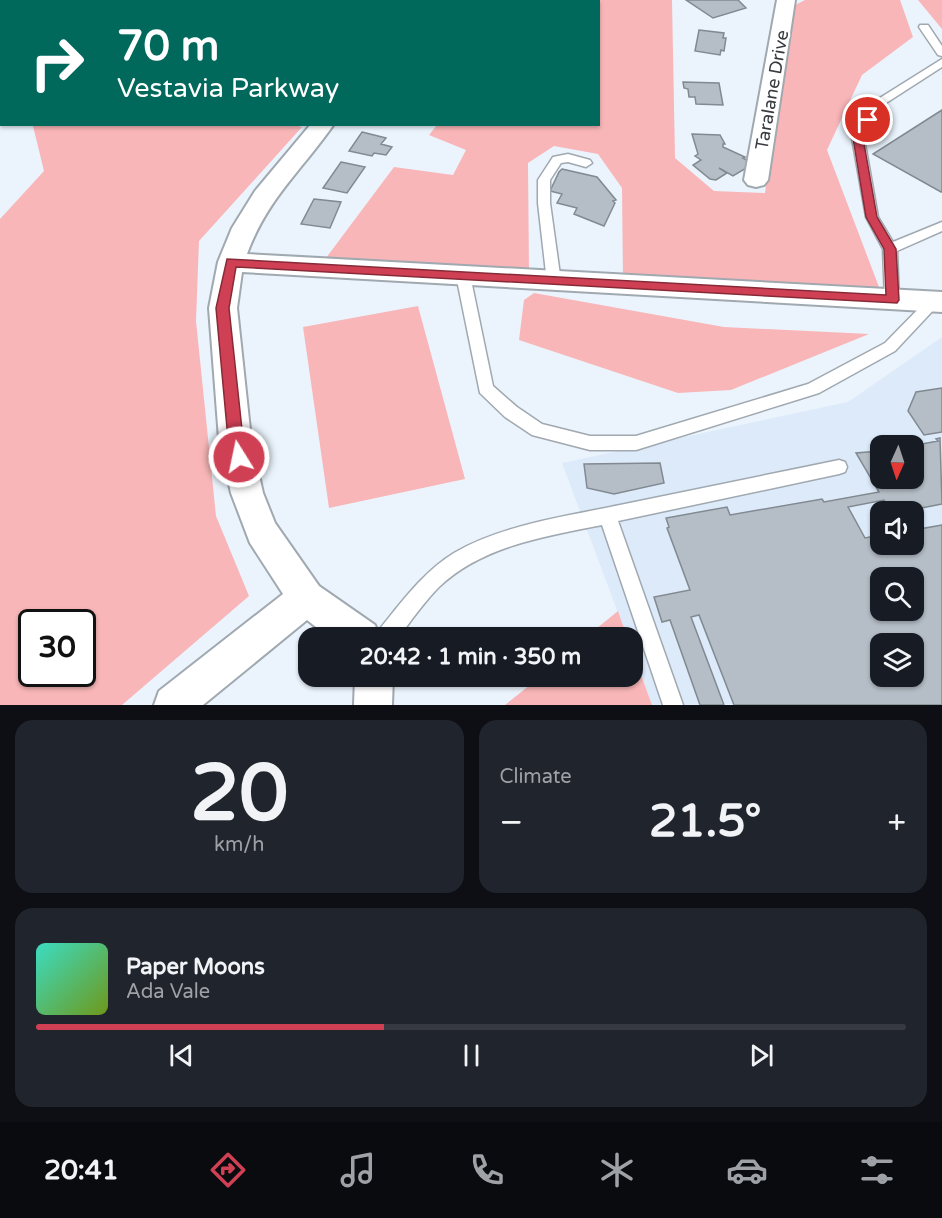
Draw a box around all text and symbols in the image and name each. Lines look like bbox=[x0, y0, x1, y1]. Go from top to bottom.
text: 70 m bbox=[117, 21, 219, 72]
icon: right bbox=[18, 24, 96, 102]
street label: Taralane Drive bbox=[751, 28, 793, 152]
text: Vestavia Parkway bbox=[117, 72, 339, 105]
pin bbox=[842, 94, 893, 145]
icon: arrive bbox=[851, 103, 884, 136]
position arrow bbox=[207, 425, 271, 489]
north arrow bbox=[870, 435, 924, 489]
map controls bbox=[870, 435, 924, 687]
button: sound bbox=[870, 501, 924, 555]
button: search bbox=[870, 567, 924, 621]
speed limit sign: 30 bbox=[18, 609, 96, 687]
button: layers bbox=[870, 633, 924, 687]
text: 20:42 · 1 min · 350 m bbox=[360, 644, 581, 670]
text: 20 bbox=[190, 747, 288, 841]
text: Climate bbox=[500, 765, 572, 789]
text: 21.5° bbox=[649, 795, 762, 849]
text: − bbox=[500, 803, 523, 842]
text: + bbox=[887, 803, 906, 842]
text: km/h bbox=[214, 833, 264, 857]
text: Paper Moons bbox=[126, 954, 265, 980]
text: Ada Vale bbox=[126, 980, 210, 1004]
icon: previous bbox=[165, 1039, 198, 1072]
icon: pause bbox=[455, 1039, 488, 1072]
icon: next bbox=[745, 1039, 778, 1072]
icon: directions bbox=[207, 1149, 249, 1191]
icon: music bbox=[337, 1149, 379, 1191]
icon: phone bbox=[466, 1149, 508, 1191]
icon: climate bbox=[596, 1149, 638, 1191]
icon: car bbox=[726, 1149, 768, 1191]
icon: filters bbox=[856, 1149, 898, 1191]
text: 20:41 bbox=[44, 1154, 119, 1187]

